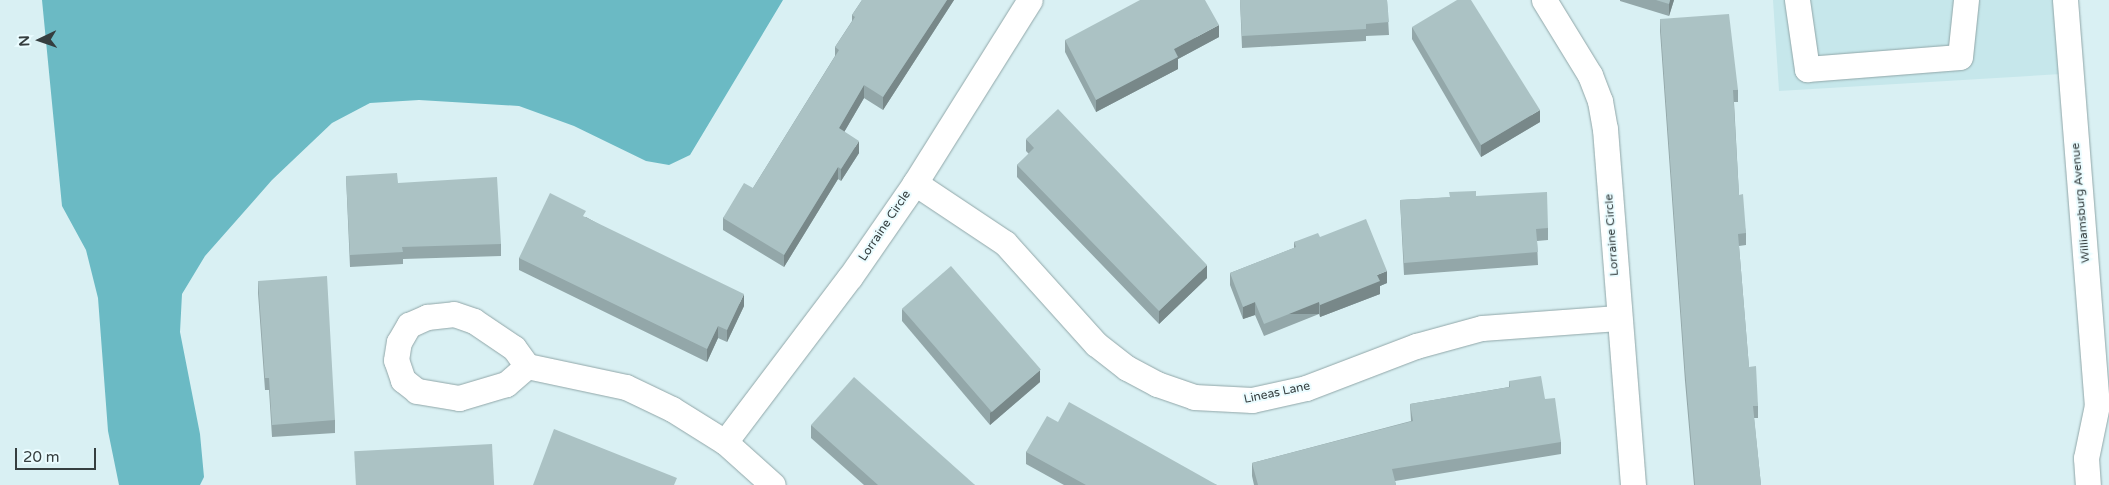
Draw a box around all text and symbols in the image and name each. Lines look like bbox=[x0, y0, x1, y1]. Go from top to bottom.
north arrow bbox=[15, 15, 65, 65]
text: N bbox=[16, 35, 33, 47]
street label: Williamsburg Avenue bbox=[2069, 142, 2093, 264]
street label: Lorraine Circle bbox=[856, 188, 914, 264]
street label: Lorraine Circle bbox=[1602, 193, 1622, 277]
street label: Lineas Lane bbox=[1243, 379, 1311, 407]
scale bar bbox=[18, 438, 99, 470]
text: 20 m bbox=[23, 448, 60, 466]

